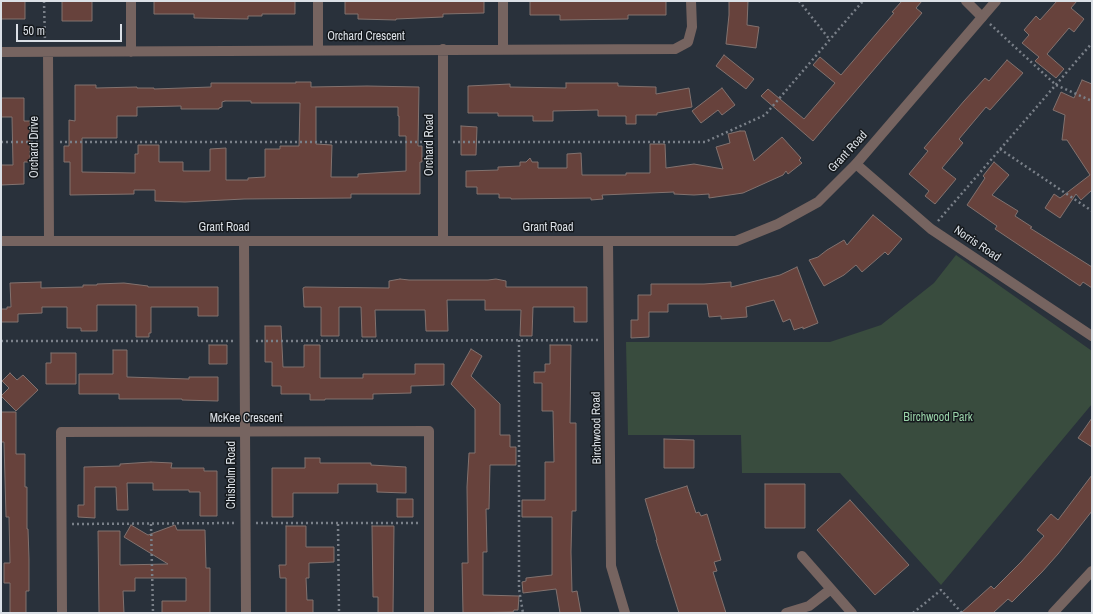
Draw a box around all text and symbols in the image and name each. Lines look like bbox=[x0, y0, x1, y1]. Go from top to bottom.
scale bar bbox=[18, 16, 124, 42]
text: 50 m bbox=[23, 23, 45, 39]
street label: Orchard Crescent bbox=[327, 30, 405, 44]
street label: Orchard Road bbox=[423, 114, 437, 176]
street label: Orchard Drive bbox=[28, 116, 42, 178]
street label: Grant Road bbox=[825, 128, 871, 176]
street label: Grant Road bbox=[199, 221, 249, 235]
street label: Grant Road bbox=[523, 221, 573, 235]
street label: Norris Road bbox=[951, 223, 1003, 265]
street label: Birchwood Road bbox=[589, 392, 605, 464]
park label: Birchwood Park bbox=[903, 411, 973, 425]
street label: McKee Crescent bbox=[210, 412, 282, 426]
street label: Chisholm Road bbox=[225, 441, 239, 509]

